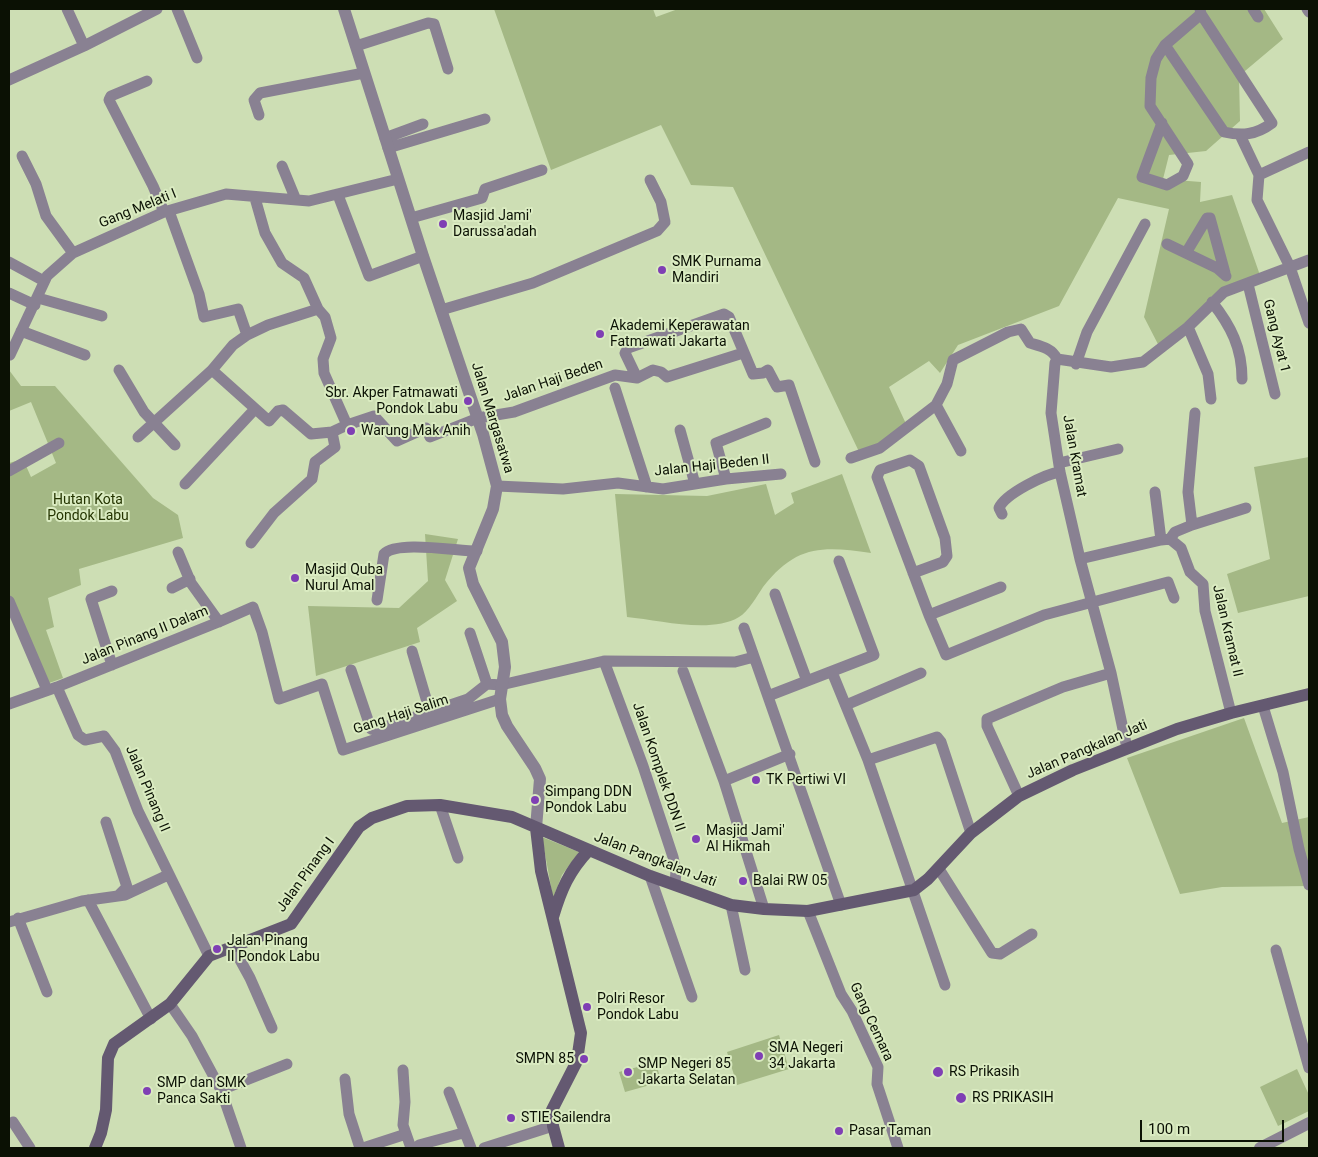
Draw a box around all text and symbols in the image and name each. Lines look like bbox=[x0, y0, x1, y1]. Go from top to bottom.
street label: Gang Melati I bbox=[97, 186, 179, 232]
place label: Masjid Jami' Darussa'adah bbox=[453, 208, 537, 240]
marker: Masjid Jami' Darussa'adah bbox=[437, 218, 449, 230]
place label: SMK Purnama Mandiri bbox=[672, 254, 761, 286]
marker: SMK Purnama Mandiri bbox=[656, 264, 668, 276]
street label: Gang Ayat 1 bbox=[1259, 298, 1293, 374]
place label: Akademi Keperawatan Fatmawati Jakarta bbox=[610, 318, 750, 351]
marker: Akademi Keperawatan Fatmawati Jakarta bbox=[594, 328, 606, 340]
street label: Jalan Haji Beden bbox=[501, 356, 605, 406]
street label: Jalan Margasatwa bbox=[467, 361, 517, 475]
place label: Sbr. Akper Fatmawati Pondok Labu bbox=[325, 385, 458, 418]
marker: Sbr. Akper Fatmawati Pondok Labu bbox=[462, 395, 474, 407]
street label: Jalan Kramat bbox=[1059, 414, 1089, 498]
place label: Warung Mak Anih bbox=[361, 423, 471, 439]
marker: Warung Mak Anih bbox=[345, 425, 357, 437]
street label: Jalan Haji Beden II bbox=[654, 452, 770, 480]
park label: Hutan Kota Pondok Labu bbox=[47, 492, 129, 524]
place label: Masjid Quba Nurul Amal bbox=[305, 562, 383, 594]
marker: Masjid Quba Nurul Amal bbox=[289, 572, 301, 584]
street label: Jalan Kramat II bbox=[1208, 583, 1246, 679]
street label: Jalan Pinang II Dalam bbox=[79, 603, 211, 669]
street label: Gang Haji Salim bbox=[351, 692, 451, 738]
street label: Jalan Komplek DDN II bbox=[628, 700, 688, 834]
street label: Jalan Pangkalan Jati bbox=[1024, 717, 1150, 783]
street label: Jalan Pinang II bbox=[121, 743, 173, 835]
place label: TK Pertiwi VI bbox=[766, 772, 846, 788]
marker: TK Pertiwi VI bbox=[750, 774, 762, 786]
place label: Simpang DDN Pondok Labu bbox=[545, 784, 632, 816]
marker: Simpang DDN Pondok Labu bbox=[529, 794, 541, 806]
place label: Masjid Jami' Al Hikmah bbox=[706, 823, 785, 856]
street label: Jalan Pangkalan Jati bbox=[591, 829, 719, 891]
marker: Masjid Jami' Al Hikmah bbox=[690, 833, 702, 845]
street label: Jalan Pinang I bbox=[273, 834, 339, 916]
place label: Balai RW 05 bbox=[753, 873, 827, 889]
marker: Balai RW 05 bbox=[737, 875, 749, 887]
place label: Jalan Pinang II Pondok Labu bbox=[227, 933, 320, 966]
marker: Jalan Pinang II Pondok Labu bbox=[211, 943, 223, 955]
street label: Gang Cemara bbox=[845, 980, 897, 1064]
place label: Polri Resor Pondok Labu bbox=[597, 991, 679, 1024]
marker: Polri Resor Pondok Labu bbox=[581, 1001, 593, 1013]
place label: SMA Negeri 34 Jakarta bbox=[769, 1040, 843, 1072]
marker: SMA Negeri 34 Jakarta bbox=[753, 1050, 765, 1062]
place label: SMPN 85 bbox=[515, 1051, 574, 1067]
marker: SMPN 85 bbox=[578, 1053, 590, 1065]
place label: SMP Negeri 85 Jakarta Selatan bbox=[638, 1056, 735, 1088]
place label: RS Prikasih bbox=[949, 1064, 1019, 1080]
marker: RS Prikasih bbox=[931, 1065, 945, 1079]
marker: SMP Negeri 85 Jakarta Selatan bbox=[622, 1066, 634, 1078]
place label: SMP dan SMK Panca Sakti bbox=[157, 1075, 246, 1108]
marker: SMP dan SMK Panca Sakti bbox=[141, 1085, 153, 1097]
place label: RS PRIKASIH bbox=[972, 1090, 1054, 1106]
marker: RS PRIKASIH bbox=[954, 1091, 968, 1105]
place label: STIE Sailendra bbox=[521, 1110, 611, 1126]
scale bar bbox=[1143, 1110, 1287, 1142]
marker: STIE Sailendra bbox=[505, 1112, 517, 1124]
text: 100 m bbox=[1148, 1120, 1190, 1138]
place label: Pasar Taman bbox=[849, 1123, 931, 1139]
marker: Pasar Taman bbox=[833, 1125, 845, 1137]

